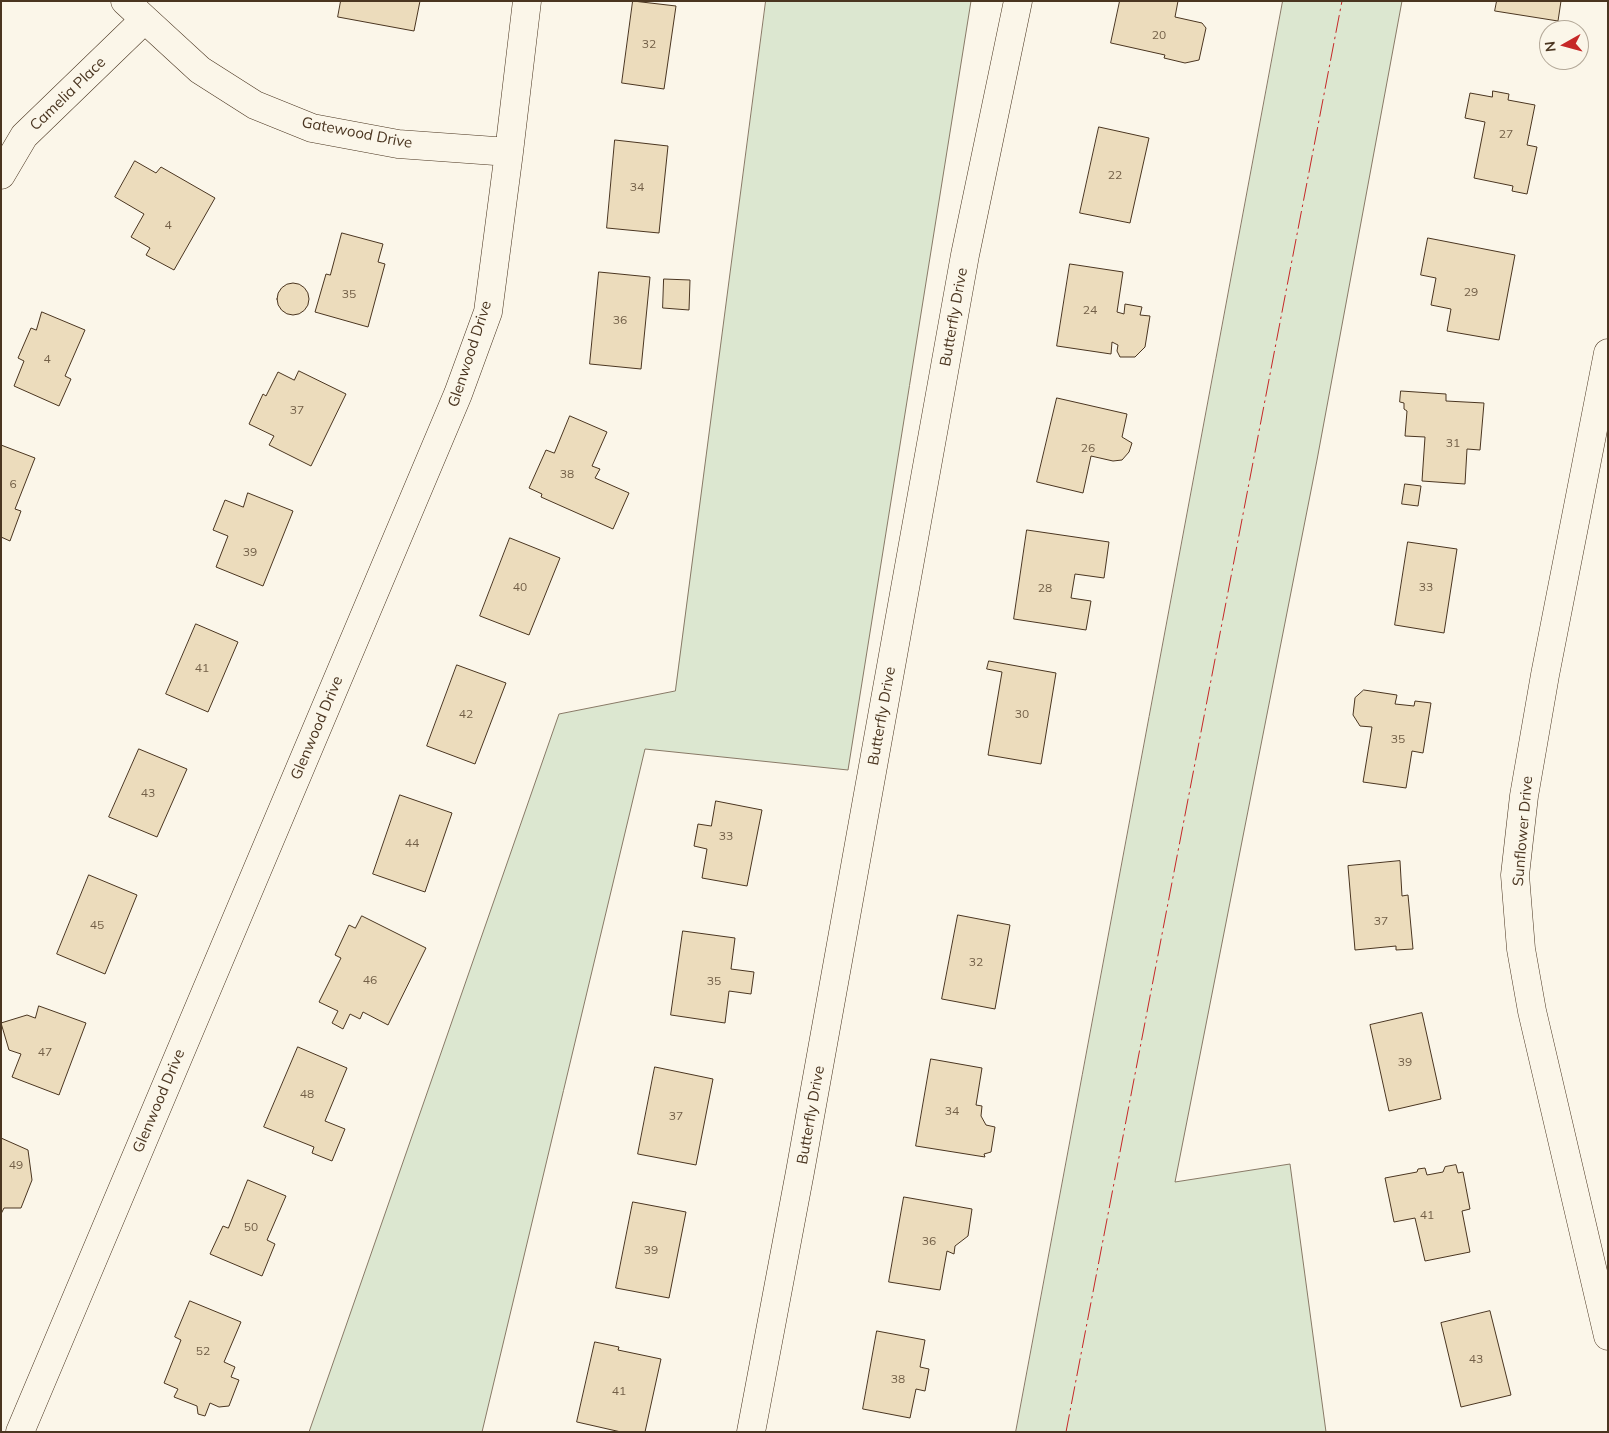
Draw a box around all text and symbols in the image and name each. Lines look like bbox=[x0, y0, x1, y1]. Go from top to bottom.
north arrow bbox=[1539, 20, 1589, 70]
house number: 20 bbox=[1152, 28, 1166, 42]
house number: 32 bbox=[642, 37, 656, 51]
text: N bbox=[1541, 40, 1560, 53]
street label: Camelia Place bbox=[26, 53, 110, 135]
street label: Gatewood Drive bbox=[300, 113, 414, 153]
house number: 27 bbox=[1499, 127, 1513, 141]
house number: 22 bbox=[1108, 168, 1122, 182]
house number: 34 bbox=[630, 180, 644, 194]
house number: 4 bbox=[164, 218, 172, 232]
street label: Butterfly Drive bbox=[936, 266, 972, 368]
house number: 29 bbox=[1464, 285, 1478, 299]
house number: 35 bbox=[342, 287, 356, 301]
street label: Glenwood Drive bbox=[444, 299, 496, 409]
house number: 24 bbox=[1083, 303, 1097, 317]
house number: 36 bbox=[613, 313, 627, 327]
house number: 4 bbox=[43, 352, 51, 366]
house number: 37 bbox=[290, 403, 304, 417]
house number: 31 bbox=[1446, 436, 1460, 450]
house number: 26 bbox=[1081, 441, 1095, 455]
house number: 38 bbox=[560, 467, 574, 481]
house number: 6 bbox=[9, 477, 17, 491]
house number: 39 bbox=[243, 545, 257, 559]
house number: 40 bbox=[513, 580, 527, 594]
house number: 33 bbox=[1419, 580, 1433, 594]
house number: 28 bbox=[1038, 581, 1052, 595]
house number: 41 bbox=[195, 661, 209, 675]
street label: Butterfly Drive bbox=[864, 665, 900, 767]
street label: Glenwood Drive bbox=[287, 674, 347, 782]
house number: 42 bbox=[459, 707, 473, 721]
house number: 30 bbox=[1015, 707, 1029, 721]
house number: 35 bbox=[1391, 732, 1405, 746]
street label: Sunflower Drive bbox=[1509, 775, 1537, 887]
house number: 43 bbox=[141, 786, 155, 800]
house number: 33 bbox=[719, 829, 733, 843]
house number: 44 bbox=[405, 836, 419, 850]
house number: 37 bbox=[1374, 914, 1388, 928]
house number: 45 bbox=[90, 918, 104, 932]
house number: 32 bbox=[969, 955, 983, 969]
house number: 46 bbox=[363, 973, 377, 987]
house number: 35 bbox=[707, 974, 721, 988]
house number: 47 bbox=[38, 1045, 52, 1059]
street label: Glenwood Drive bbox=[129, 1047, 189, 1155]
house number: 39 bbox=[1398, 1055, 1412, 1069]
street label: Butterfly Drive bbox=[793, 1064, 829, 1166]
house number: 48 bbox=[300, 1087, 314, 1101]
house number: 34 bbox=[945, 1104, 959, 1118]
house number: 37 bbox=[669, 1109, 683, 1123]
house number: 49 bbox=[9, 1158, 23, 1172]
house number: 41 bbox=[1420, 1208, 1434, 1222]
house number: 50 bbox=[244, 1220, 258, 1234]
house number: 36 bbox=[922, 1234, 936, 1248]
house number: 39 bbox=[644, 1243, 658, 1257]
house number: 52 bbox=[196, 1344, 210, 1358]
house number: 43 bbox=[1469, 1352, 1483, 1366]
house number: 38 bbox=[891, 1372, 905, 1386]
house number: 41 bbox=[612, 1384, 626, 1398]

